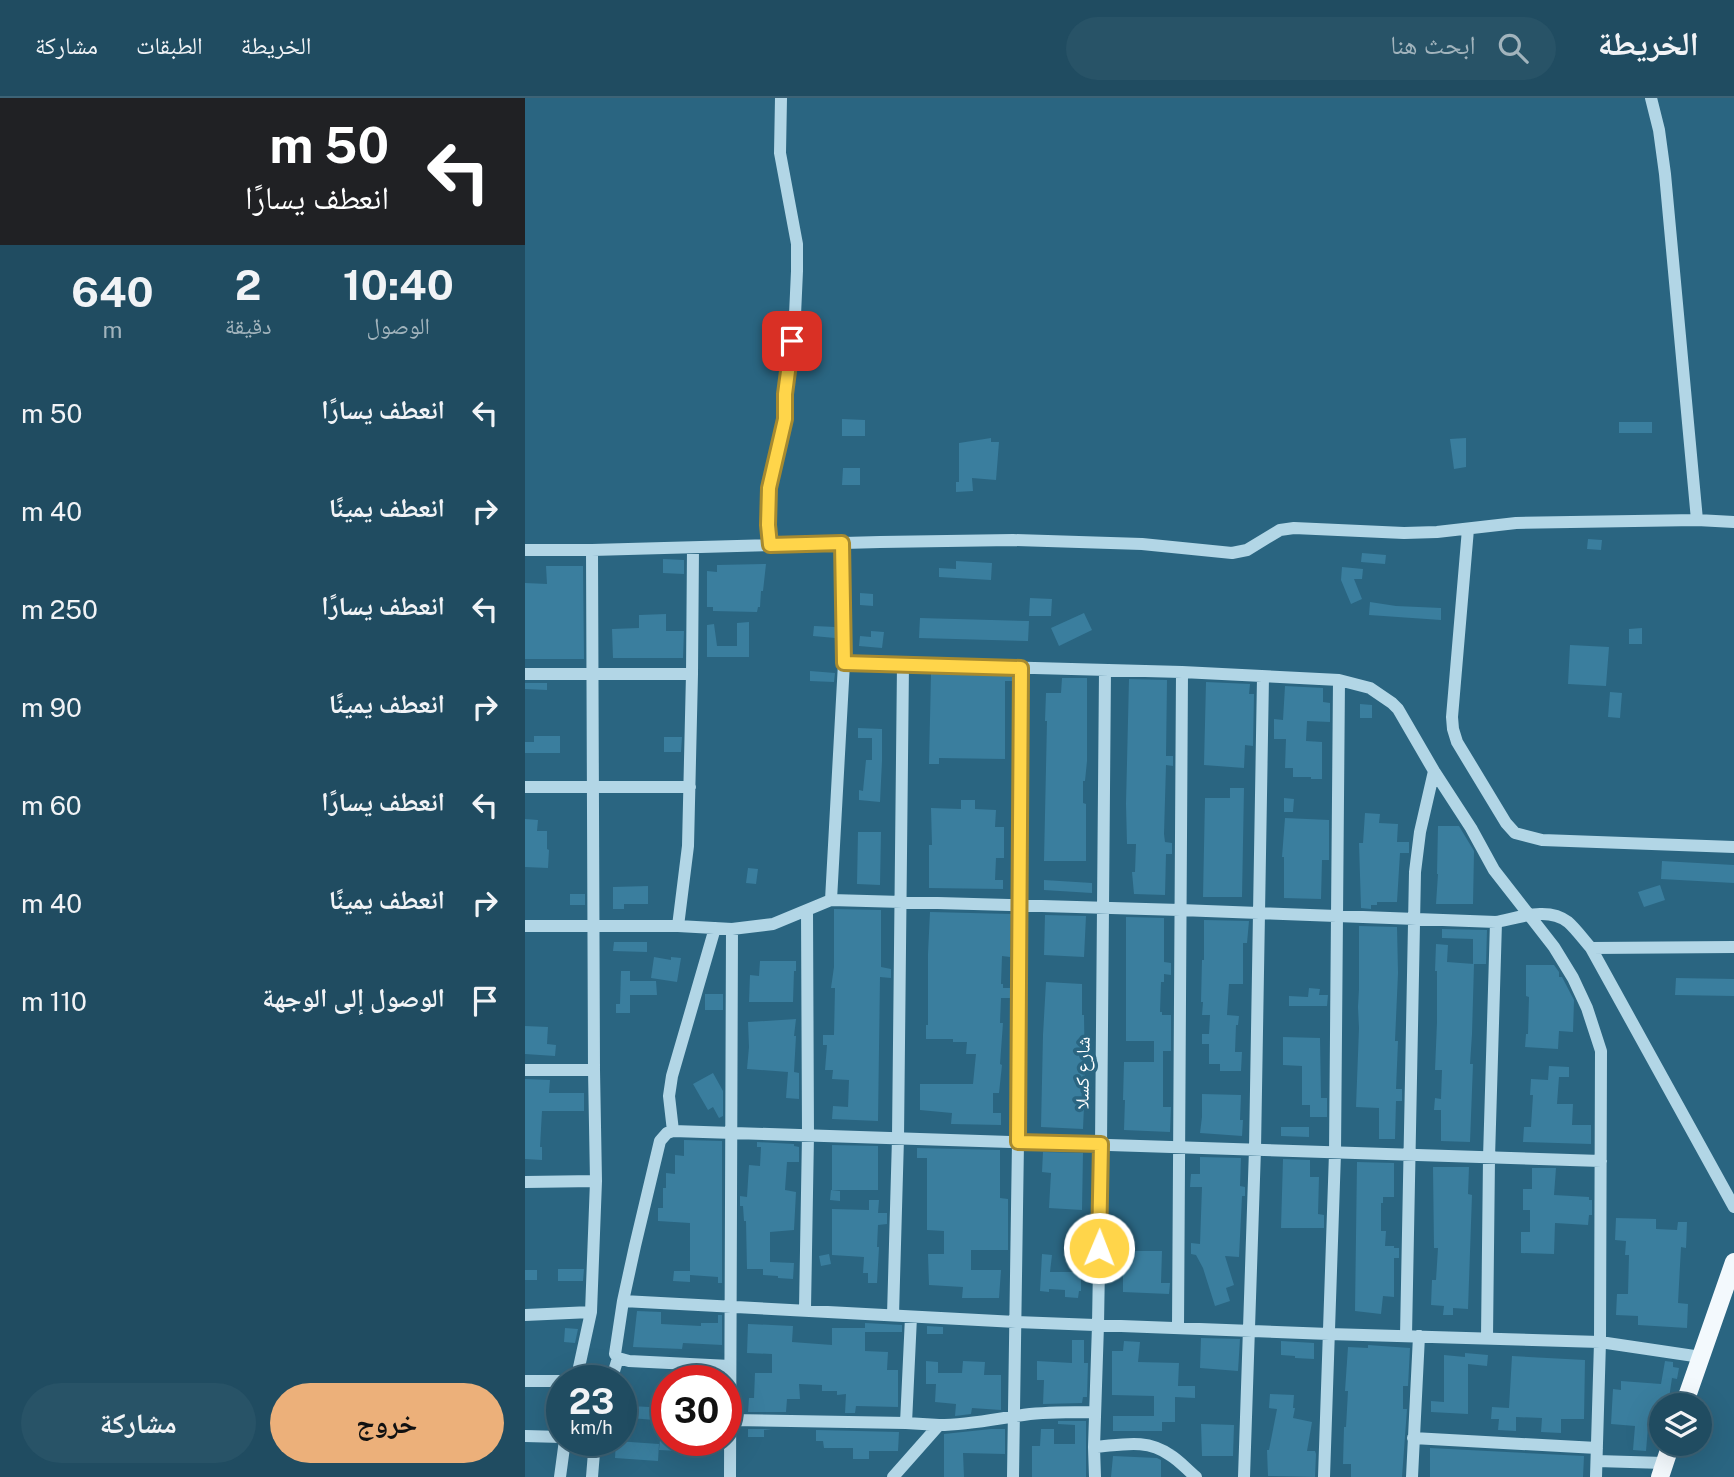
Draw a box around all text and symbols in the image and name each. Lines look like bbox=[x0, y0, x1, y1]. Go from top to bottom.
search box bbox=[1066, 17, 1556, 80]
text: الخريطة bbox=[1598, 24, 1699, 62]
text: ابحث هنا bbox=[1390, 29, 1476, 60]
icon: search bbox=[1494, 29, 1532, 67]
text: مشاركة bbox=[35, 31, 98, 59]
text: الطبقات bbox=[136, 31, 203, 59]
text: الخريطة bbox=[241, 31, 311, 59]
text: 50 m bbox=[269, 116, 389, 174]
icon: left bbox=[413, 126, 504, 217]
text: انعطف يسارًا bbox=[245, 179, 389, 216]
text: 2 bbox=[235, 260, 262, 309]
text: 10:40 bbox=[343, 260, 454, 309]
text: 640 bbox=[71, 267, 154, 316]
pin bbox=[762, 311, 822, 371]
text: دقيقة bbox=[225, 312, 272, 339]
text: الوصول bbox=[366, 312, 430, 339]
text: m bbox=[102, 316, 122, 343]
icon: arrive bbox=[773, 322, 811, 360]
text: انعطف يسارًا bbox=[321, 394, 445, 425]
icon: left bbox=[466, 394, 504, 432]
text: 50 m bbox=[21, 398, 82, 429]
text: انعطف يمينًا bbox=[329, 492, 445, 523]
icon: right bbox=[466, 492, 504, 530]
text: 40 m bbox=[21, 496, 82, 527]
text: انعطف يسارًا bbox=[321, 590, 445, 621]
icon: left bbox=[466, 590, 504, 628]
text: 250 m bbox=[21, 594, 98, 625]
text: انعطف يمينًا bbox=[329, 688, 445, 719]
icon: right bbox=[466, 688, 504, 726]
text: 90 m bbox=[21, 692, 82, 723]
text: انعطف يسارًا bbox=[321, 786, 445, 817]
icon: left bbox=[466, 786, 504, 824]
text: 60 m bbox=[21, 790, 82, 821]
text: انعطف يمينًا bbox=[329, 884, 445, 915]
icon: right bbox=[466, 884, 504, 922]
text: 40 m bbox=[21, 888, 82, 919]
text: الوصول إلى الوجهة bbox=[262, 982, 445, 1013]
icon: arrive bbox=[466, 982, 504, 1020]
text: 110 m bbox=[21, 986, 87, 1017]
street label: شارع كسلا bbox=[1070, 1036, 1095, 1110]
position arrow bbox=[1062, 1211, 1136, 1285]
speed limit sign: 30 bbox=[651, 1365, 742, 1456]
text: 23 bbox=[569, 1381, 614, 1422]
button: مشاركة bbox=[21, 1383, 256, 1463]
button: خروج bbox=[270, 1383, 504, 1463]
map controls bbox=[1649, 1393, 1712, 1456]
button: layers bbox=[1649, 1393, 1712, 1456]
text: km/h bbox=[570, 1417, 613, 1438]

